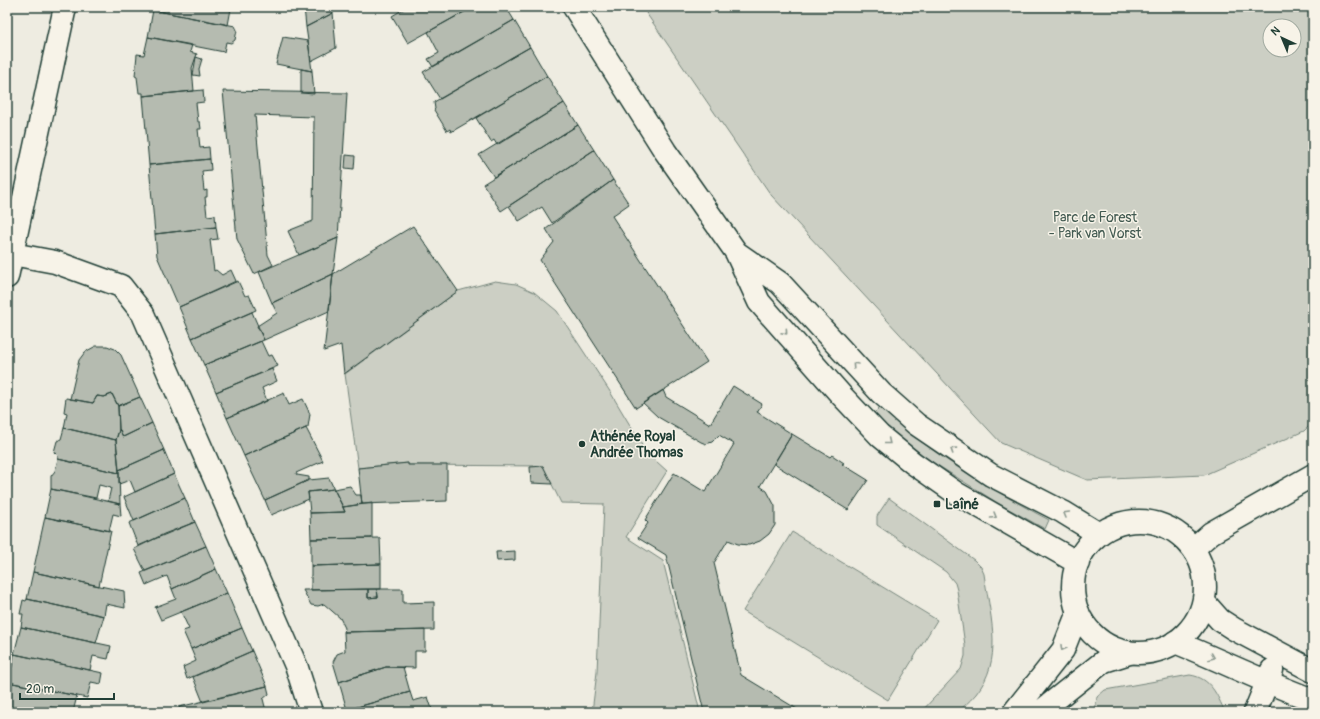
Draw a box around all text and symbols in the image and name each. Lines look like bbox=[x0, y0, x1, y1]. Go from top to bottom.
north arrow bbox=[1262, 18, 1302, 58]
text: N bbox=[1268, 24, 1283, 38]
park label: Parc de Forest - Park van Vorst bbox=[1049, 209, 1142, 242]
one-way arrow bbox=[780, 327, 787, 334]
one-way arrow bbox=[853, 362, 860, 370]
place label: Athénée Royal Andrée Thomas bbox=[590, 428, 684, 461]
one-way arrow bbox=[883, 437, 890, 444]
marker: Athénée Royal Andrée Thomas bbox=[577, 439, 587, 449]
one-way arrow bbox=[950, 448, 957, 455]
place label: Laîné bbox=[945, 496, 979, 513]
marker: Laîné bbox=[932, 499, 942, 509]
one-way arrow bbox=[990, 511, 998, 518]
one-way arrow bbox=[1063, 512, 1070, 519]
one-way arrow bbox=[1061, 644, 1068, 651]
one-way arrow bbox=[1208, 652, 1215, 660]
scale bar bbox=[20, 675, 114, 701]
text: 20 m bbox=[26, 682, 55, 697]

